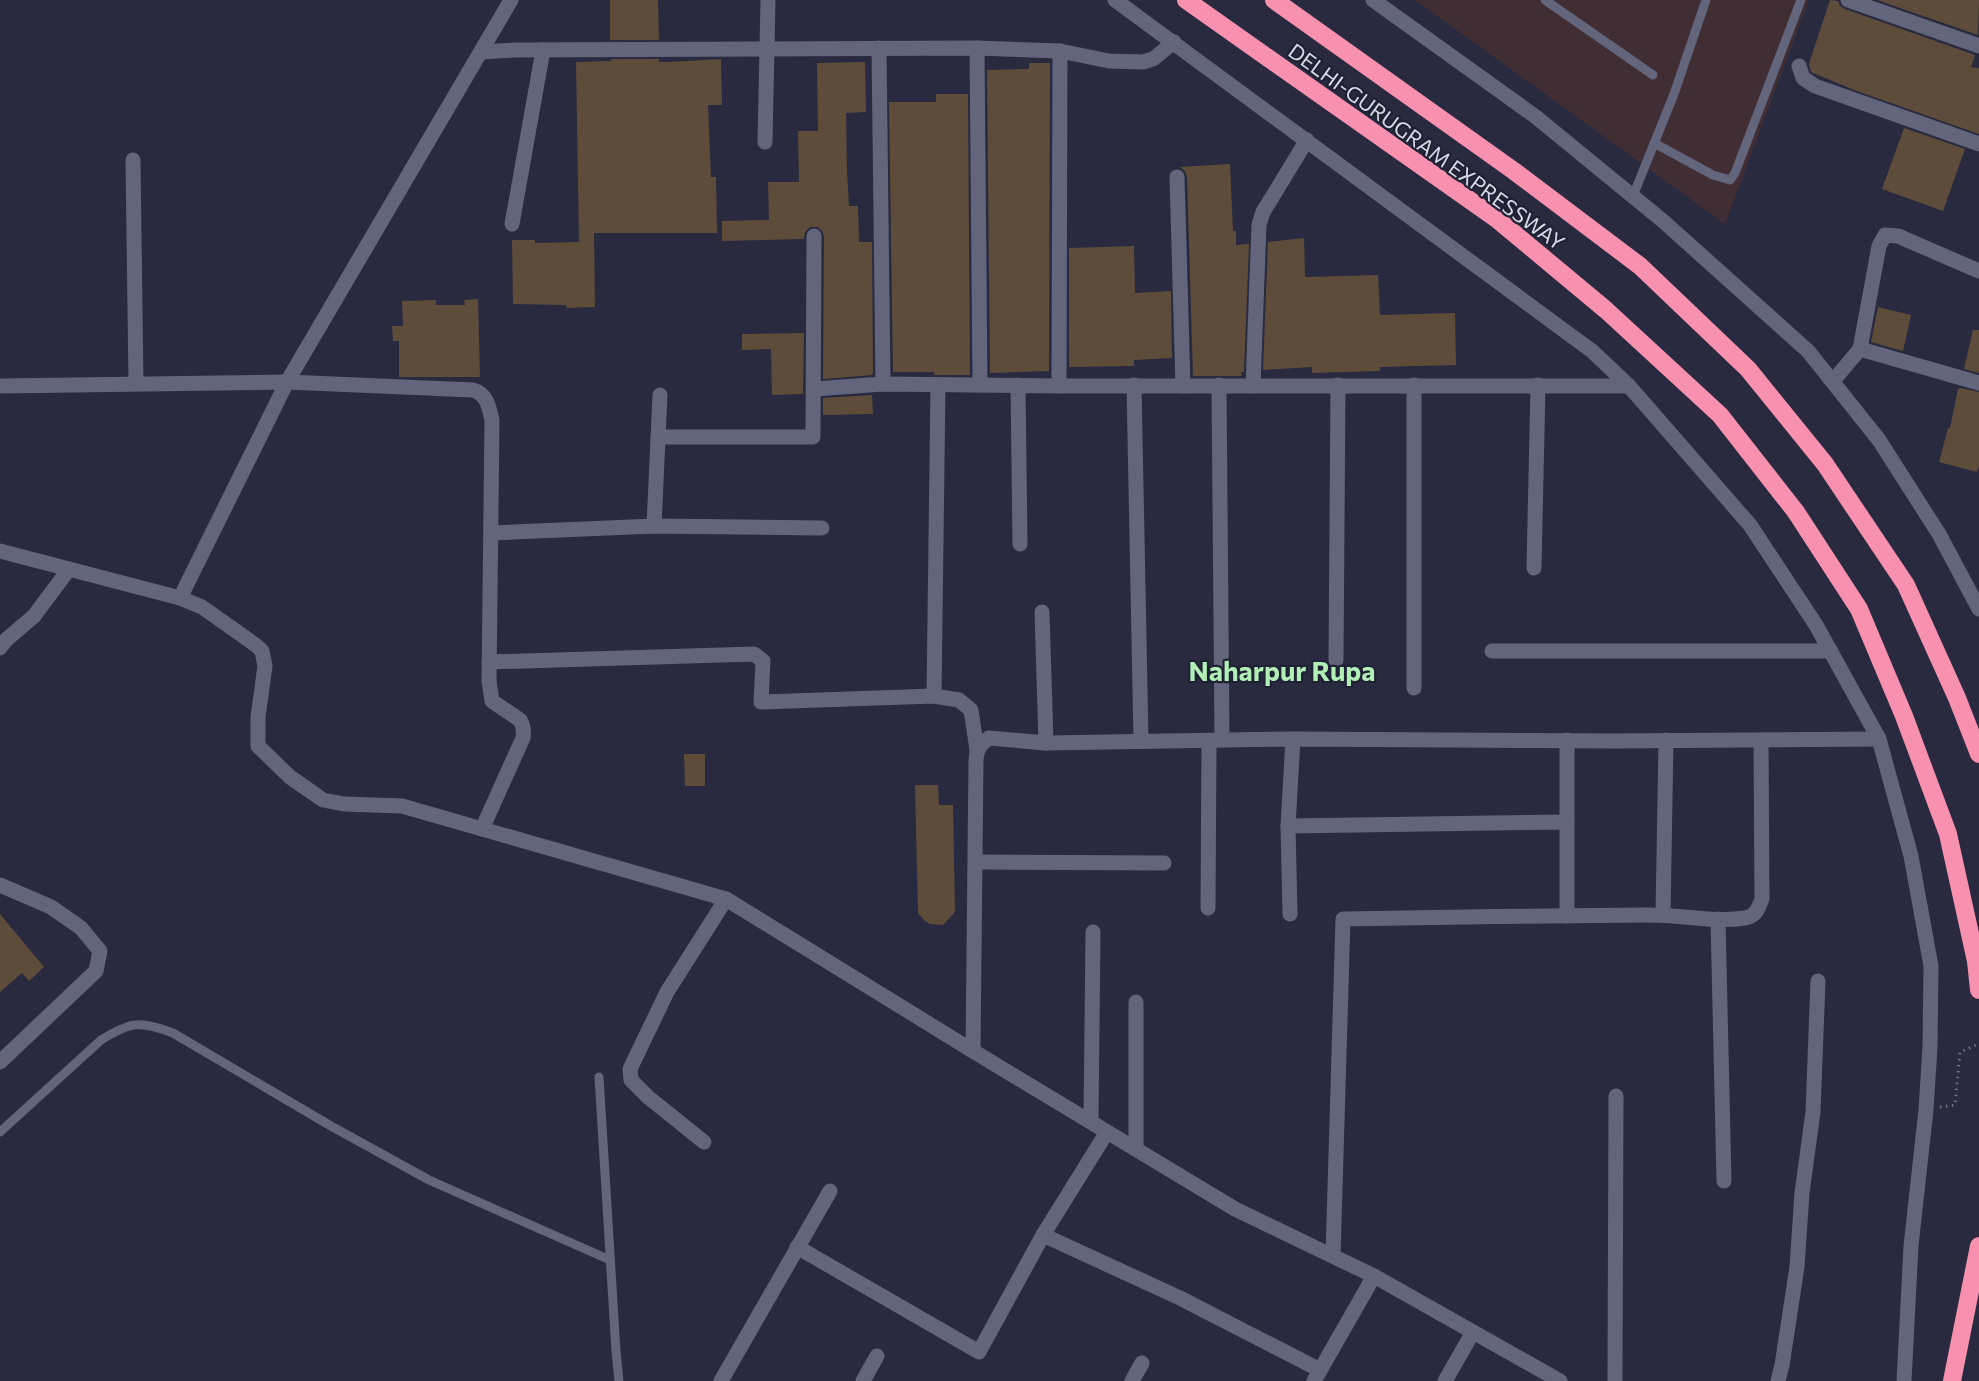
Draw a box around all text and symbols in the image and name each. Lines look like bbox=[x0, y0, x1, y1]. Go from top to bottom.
street label: DELHI-GURUGRAM EXPRESSWAY bbox=[1284, 37, 1570, 255]
district label: Naharpur Rupa bbox=[1188, 654, 1376, 687]

